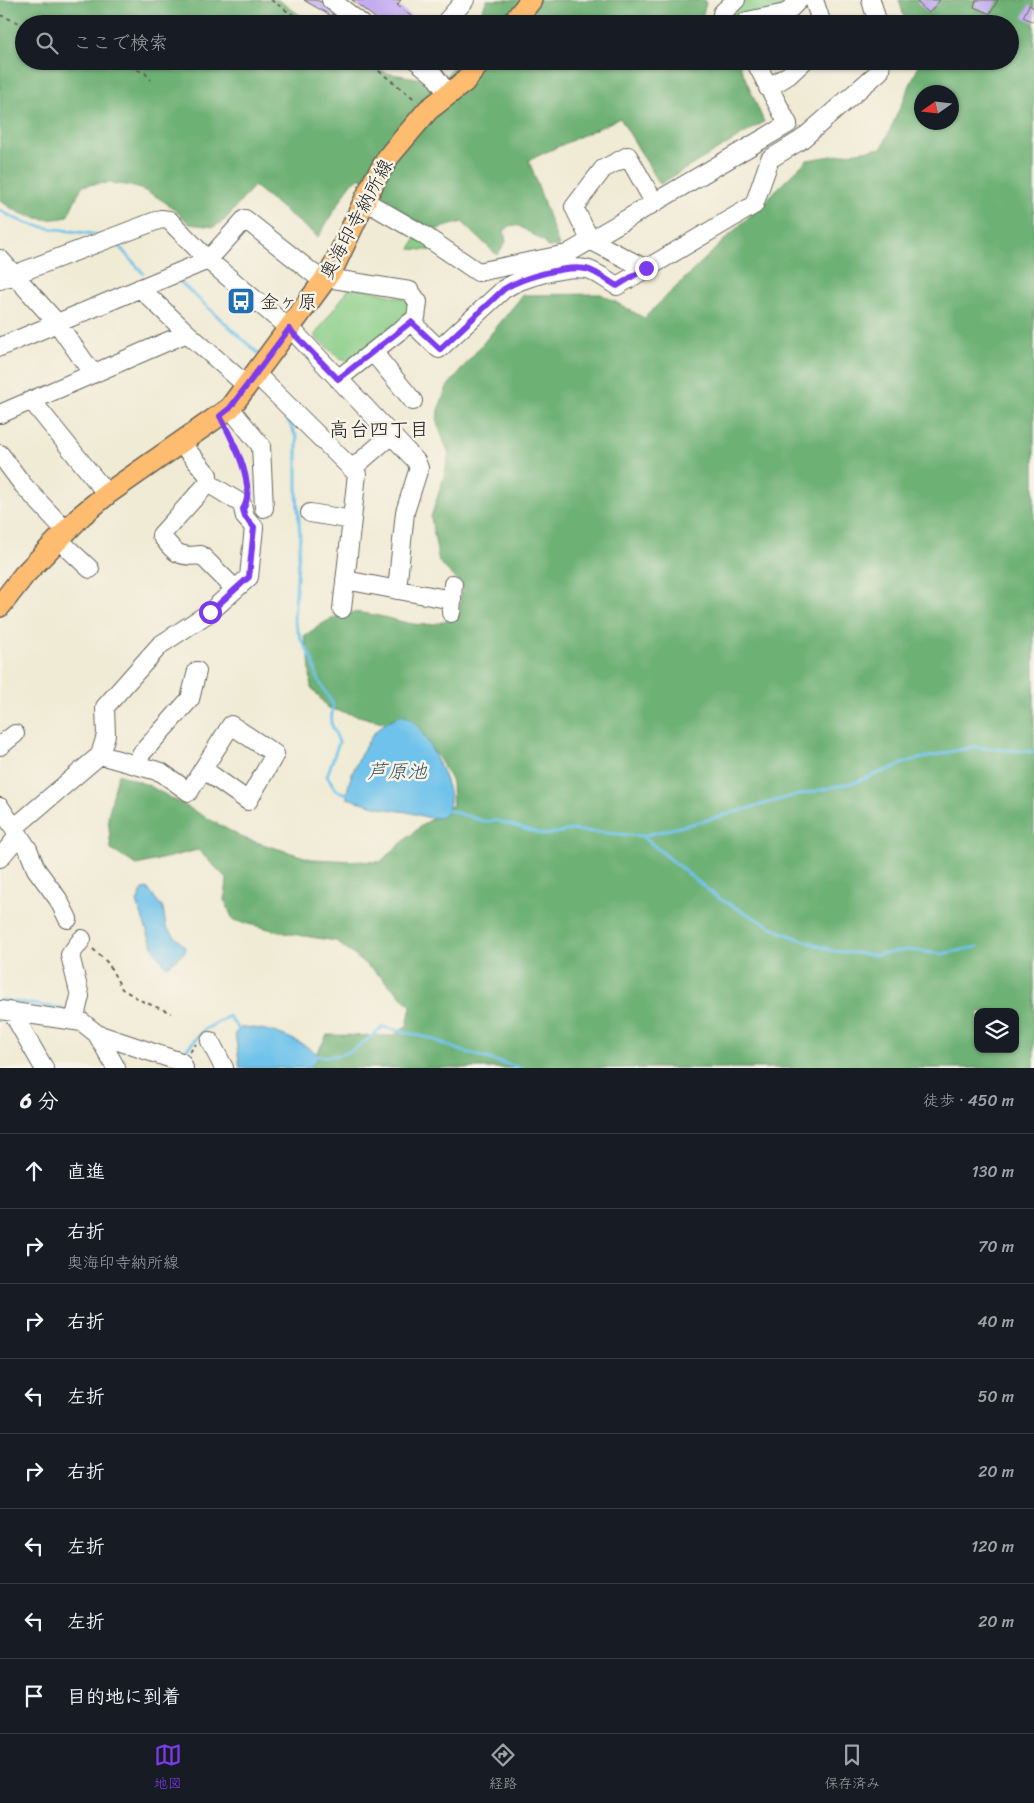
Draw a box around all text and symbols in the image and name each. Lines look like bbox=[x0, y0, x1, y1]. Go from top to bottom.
search box bbox=[15, 15, 1019, 70]
text: ここで検索 bbox=[73, 26, 168, 59]
icon: search bbox=[33, 29, 61, 57]
north arrow bbox=[914, 85, 959, 130]
street label: 奥海印寺納所線 bbox=[310, 153, 402, 285]
route end bbox=[635, 257, 658, 280]
place label: 金ヶ原 bbox=[260, 285, 317, 318]
bus stop icon: 金ヶ原 bbox=[226, 286, 256, 316]
district label: 高台四丁目 bbox=[329, 412, 429, 447]
route start bbox=[199, 601, 222, 624]
water label: 芦原池 bbox=[367, 754, 428, 789]
map controls bbox=[974, 1008, 1019, 1053]
button: layers bbox=[974, 1008, 1019, 1053]
text: 6 分 bbox=[20, 1082, 58, 1120]
text: 徒歩 · 450 m bbox=[923, 1086, 1014, 1115]
text: 直進 bbox=[67, 1155, 105, 1188]
icon: ahead bbox=[20, 1157, 48, 1185]
text: 130 m bbox=[972, 1157, 1014, 1186]
text: 右折 bbox=[67, 1215, 105, 1248]
icon: right bbox=[20, 1232, 48, 1260]
text: 70 m bbox=[978, 1232, 1014, 1261]
text: 奥海印寺納所線 bbox=[67, 1248, 179, 1277]
text: 右折 bbox=[67, 1305, 105, 1338]
icon: right bbox=[20, 1307, 48, 1335]
text: 40 m bbox=[977, 1307, 1014, 1336]
text: 左折 bbox=[67, 1380, 105, 1413]
icon: left bbox=[20, 1382, 48, 1410]
text: 50 m bbox=[978, 1382, 1014, 1411]
text: 右折 bbox=[67, 1455, 105, 1488]
icon: right bbox=[20, 1457, 48, 1485]
text: 20 m bbox=[978, 1457, 1014, 1486]
text: 左折 bbox=[67, 1530, 105, 1563]
icon: left bbox=[20, 1532, 48, 1560]
text: 120 m bbox=[971, 1532, 1014, 1561]
text: 左折 bbox=[67, 1605, 105, 1638]
icon: left bbox=[20, 1607, 48, 1635]
text: 20 m bbox=[978, 1607, 1014, 1636]
text: 目的地に到着 bbox=[67, 1680, 181, 1713]
icon: arrive bbox=[20, 1682, 48, 1710]
tab: 地図 bbox=[154, 1741, 182, 1796]
tab: 経路 bbox=[489, 1741, 517, 1796]
tab: 保存済み bbox=[824, 1741, 880, 1796]

